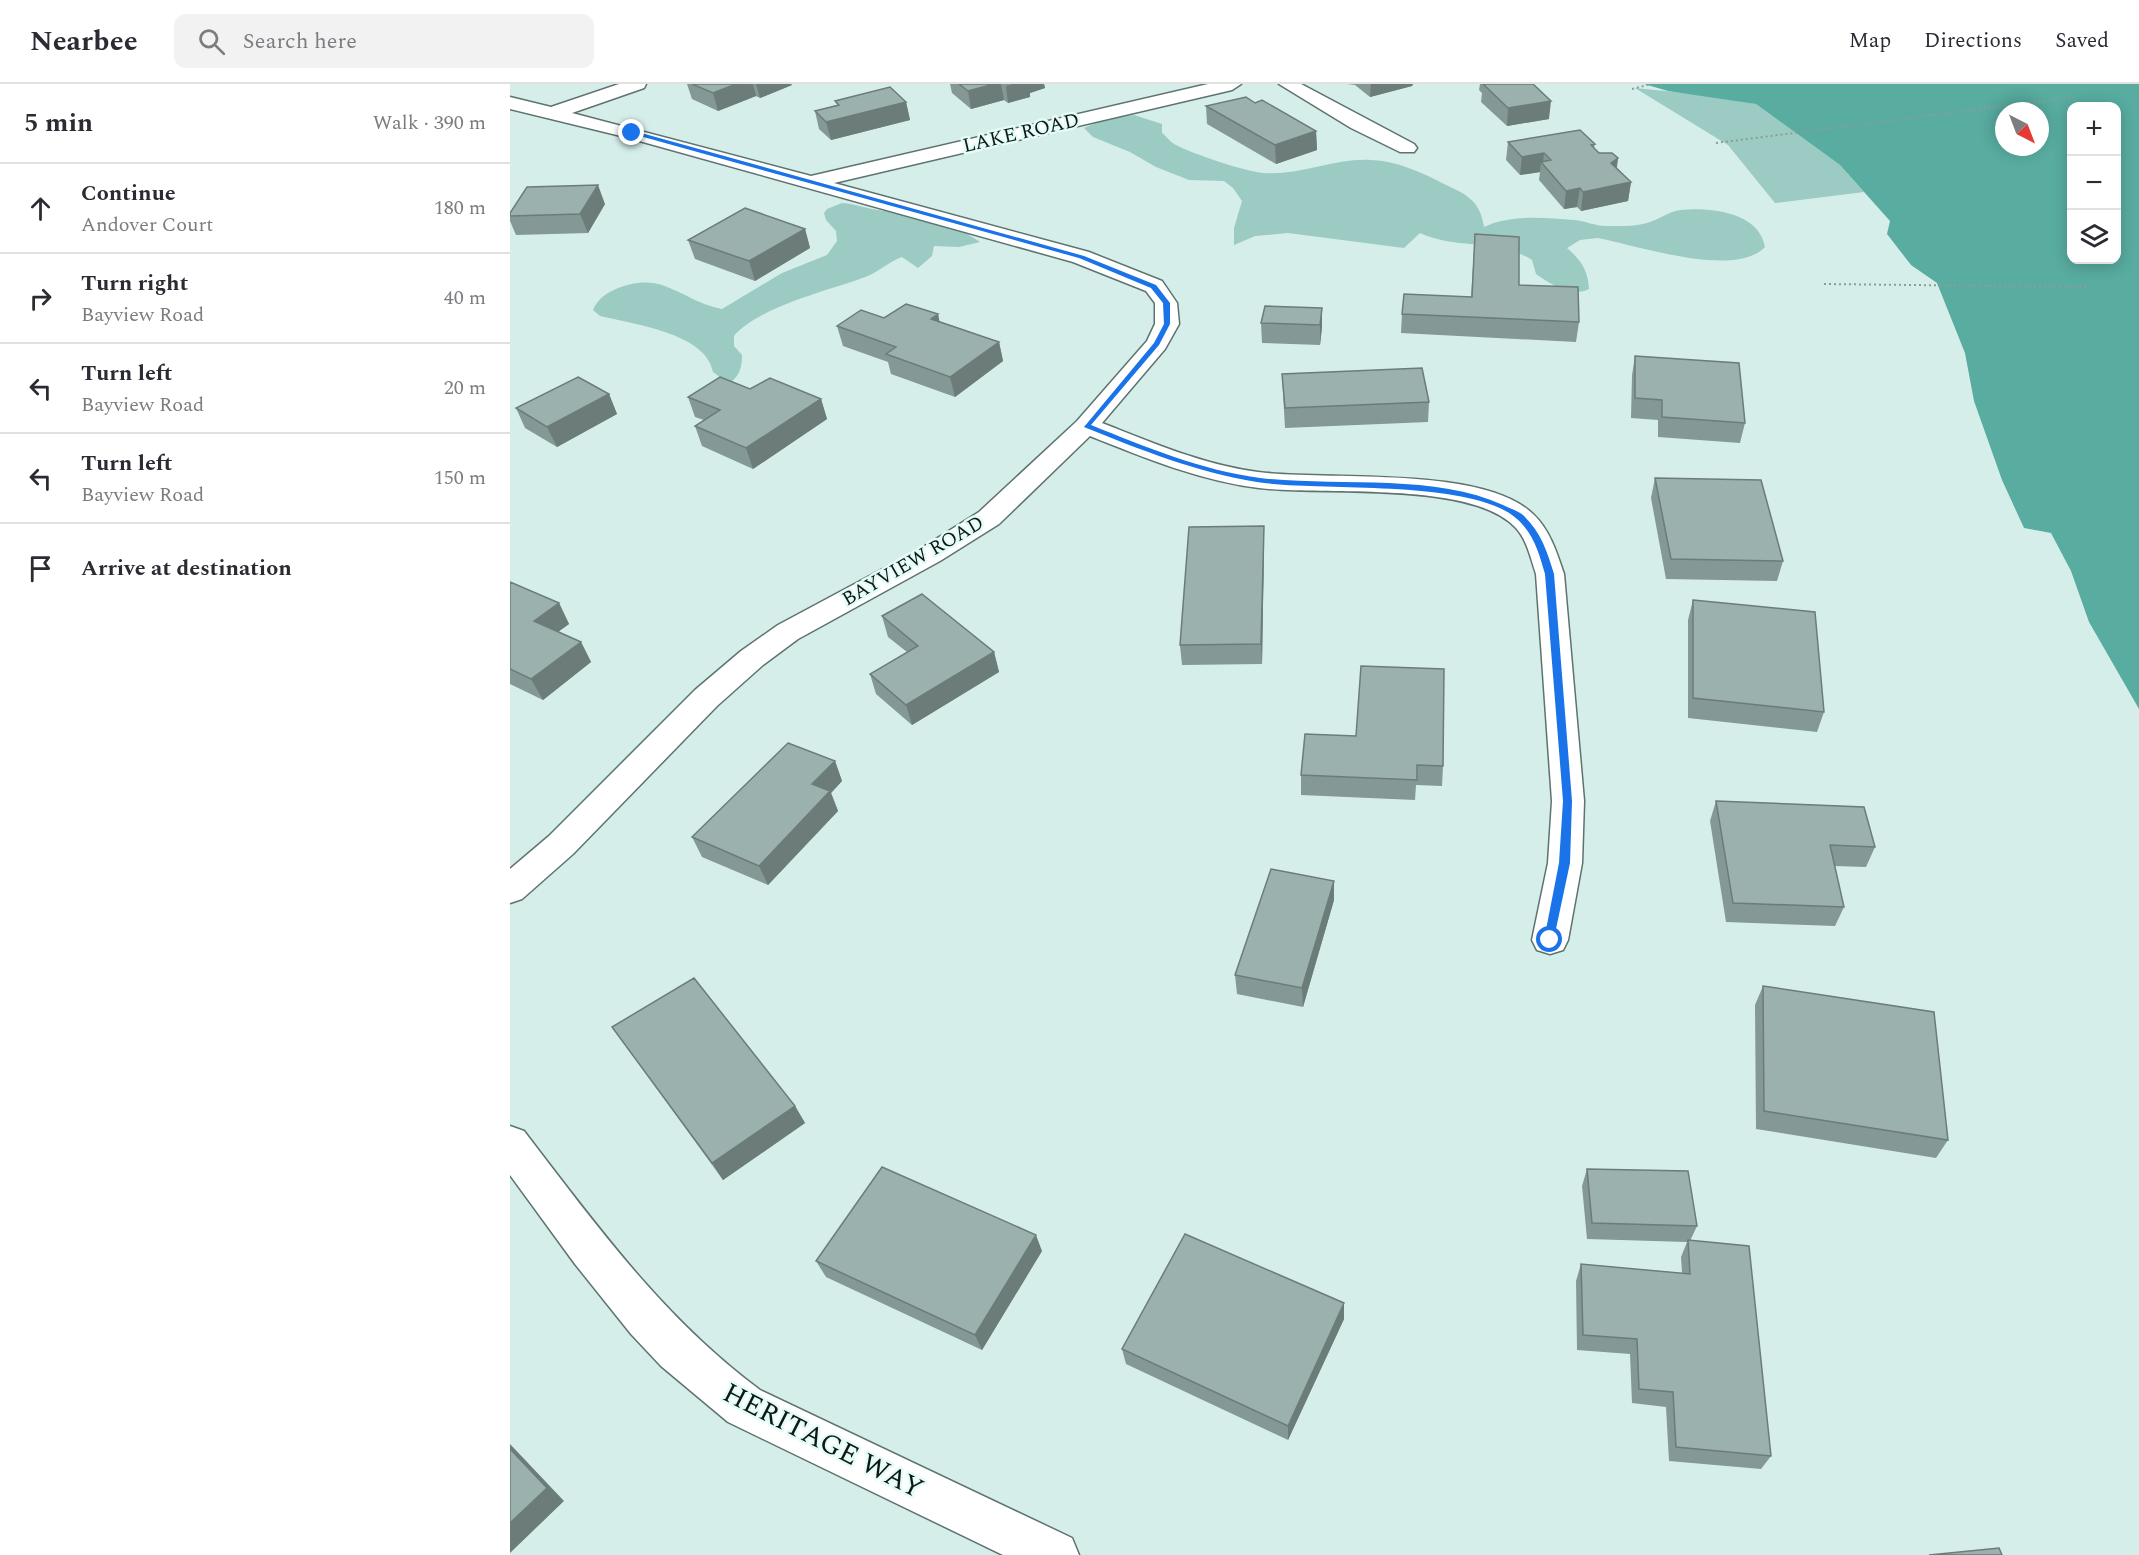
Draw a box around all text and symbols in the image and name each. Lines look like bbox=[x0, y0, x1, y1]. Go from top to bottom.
search box bbox=[174, 14, 594, 68]
text: Nearbee bbox=[30, 20, 138, 63]
icon: search bbox=[195, 25, 228, 58]
text: Search here bbox=[243, 25, 357, 58]
text: Map bbox=[1849, 25, 1891, 57]
text: Directions bbox=[1924, 25, 2022, 57]
text: Saved bbox=[2055, 25, 2109, 57]
north arrow bbox=[1995, 102, 2049, 156]
map controls bbox=[2067, 102, 2121, 264]
button: + bbox=[2067, 102, 2121, 156]
text: 5 min bbox=[24, 103, 93, 143]
street label: LAKE ROAD bbox=[960, 105, 1082, 161]
text: Walk · 390 m bbox=[373, 108, 486, 138]
route end bbox=[618, 119, 644, 145]
button: − bbox=[2067, 156, 2121, 210]
text: Continue bbox=[81, 177, 176, 210]
icon: ahead bbox=[24, 192, 57, 225]
text: 180 m bbox=[434, 193, 486, 223]
text: Andover Court bbox=[81, 210, 213, 240]
button: layers bbox=[2067, 210, 2121, 264]
text: Turn right bbox=[81, 267, 188, 300]
icon: right bbox=[24, 282, 57, 315]
text: 40 m bbox=[444, 283, 486, 313]
text: Bayview Road bbox=[81, 300, 204, 330]
text: Turn left bbox=[81, 357, 173, 390]
icon: left bbox=[24, 372, 57, 405]
text: 20 m bbox=[444, 373, 486, 403]
text: Bayview Road bbox=[81, 390, 204, 420]
text: Turn left bbox=[81, 447, 173, 480]
icon: left bbox=[24, 462, 57, 495]
text: 150 m bbox=[434, 463, 486, 493]
text: Bayview Road bbox=[81, 480, 204, 510]
street label: BAYVIEW ROAD bbox=[836, 508, 990, 614]
icon: arrive bbox=[24, 552, 57, 585]
text: Arrive at destination bbox=[81, 552, 292, 585]
route start bbox=[1536, 926, 1562, 952]
street label: HERITAGE WAY bbox=[715, 1372, 931, 1510]

